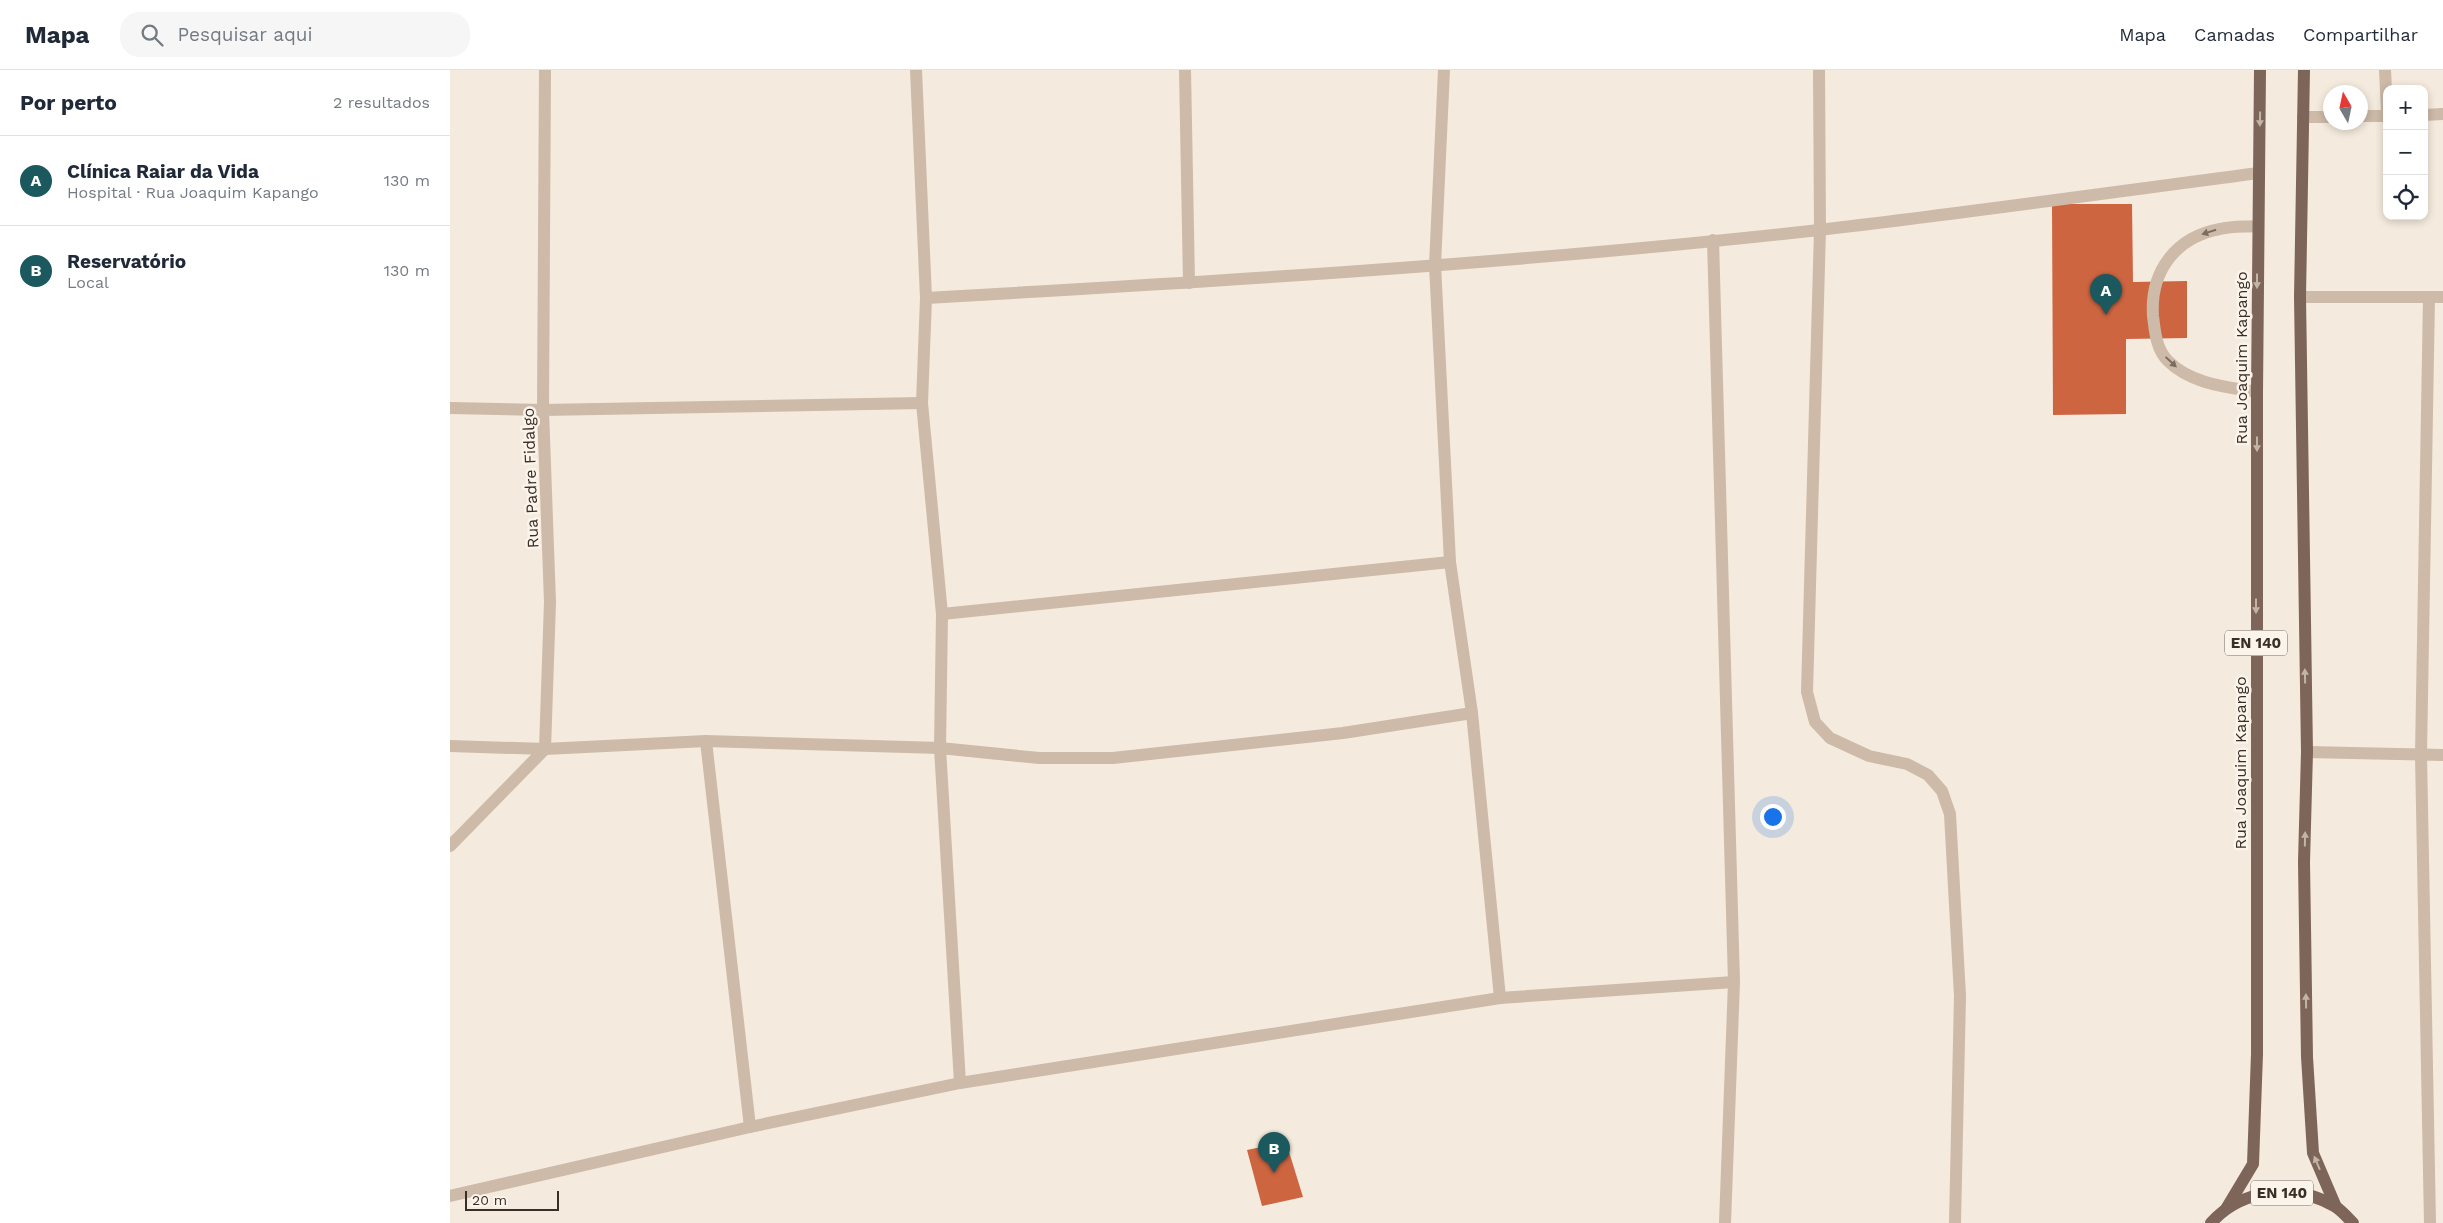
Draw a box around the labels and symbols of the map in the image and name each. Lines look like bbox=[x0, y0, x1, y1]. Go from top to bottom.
north arrow bbox=[2323, 85, 2368, 130]
one-way arrow bbox=[2256, 111, 2264, 127]
one-way arrow bbox=[2202, 229, 2217, 236]
street label: Rua Joaquim Kapango bbox=[2232, 272, 2251, 444]
one-way arrow bbox=[2253, 273, 2261, 289]
pin: A bbox=[2090, 274, 2122, 315]
one-way arrow bbox=[2164, 356, 2176, 368]
street label: Rua Padre Fidalgo bbox=[519, 407, 542, 548]
one-way arrow bbox=[2253, 436, 2261, 452]
one-way arrow bbox=[2252, 598, 2260, 614]
road number: EN 140 bbox=[2225, 630, 2287, 656]
one-way arrow bbox=[2301, 668, 2309, 684]
street label: Rua Joaquim Kapango bbox=[2231, 677, 2250, 849]
your location bbox=[1760, 804, 1786, 830]
one-way arrow bbox=[2301, 830, 2309, 846]
one-way arrow bbox=[2302, 993, 2310, 1009]
pin: B bbox=[1258, 1132, 1290, 1173]
one-way arrow bbox=[2313, 1155, 2321, 1170]
road number: EN 140 bbox=[2251, 1180, 2313, 1206]
scale bar bbox=[465, 1188, 559, 1211]

